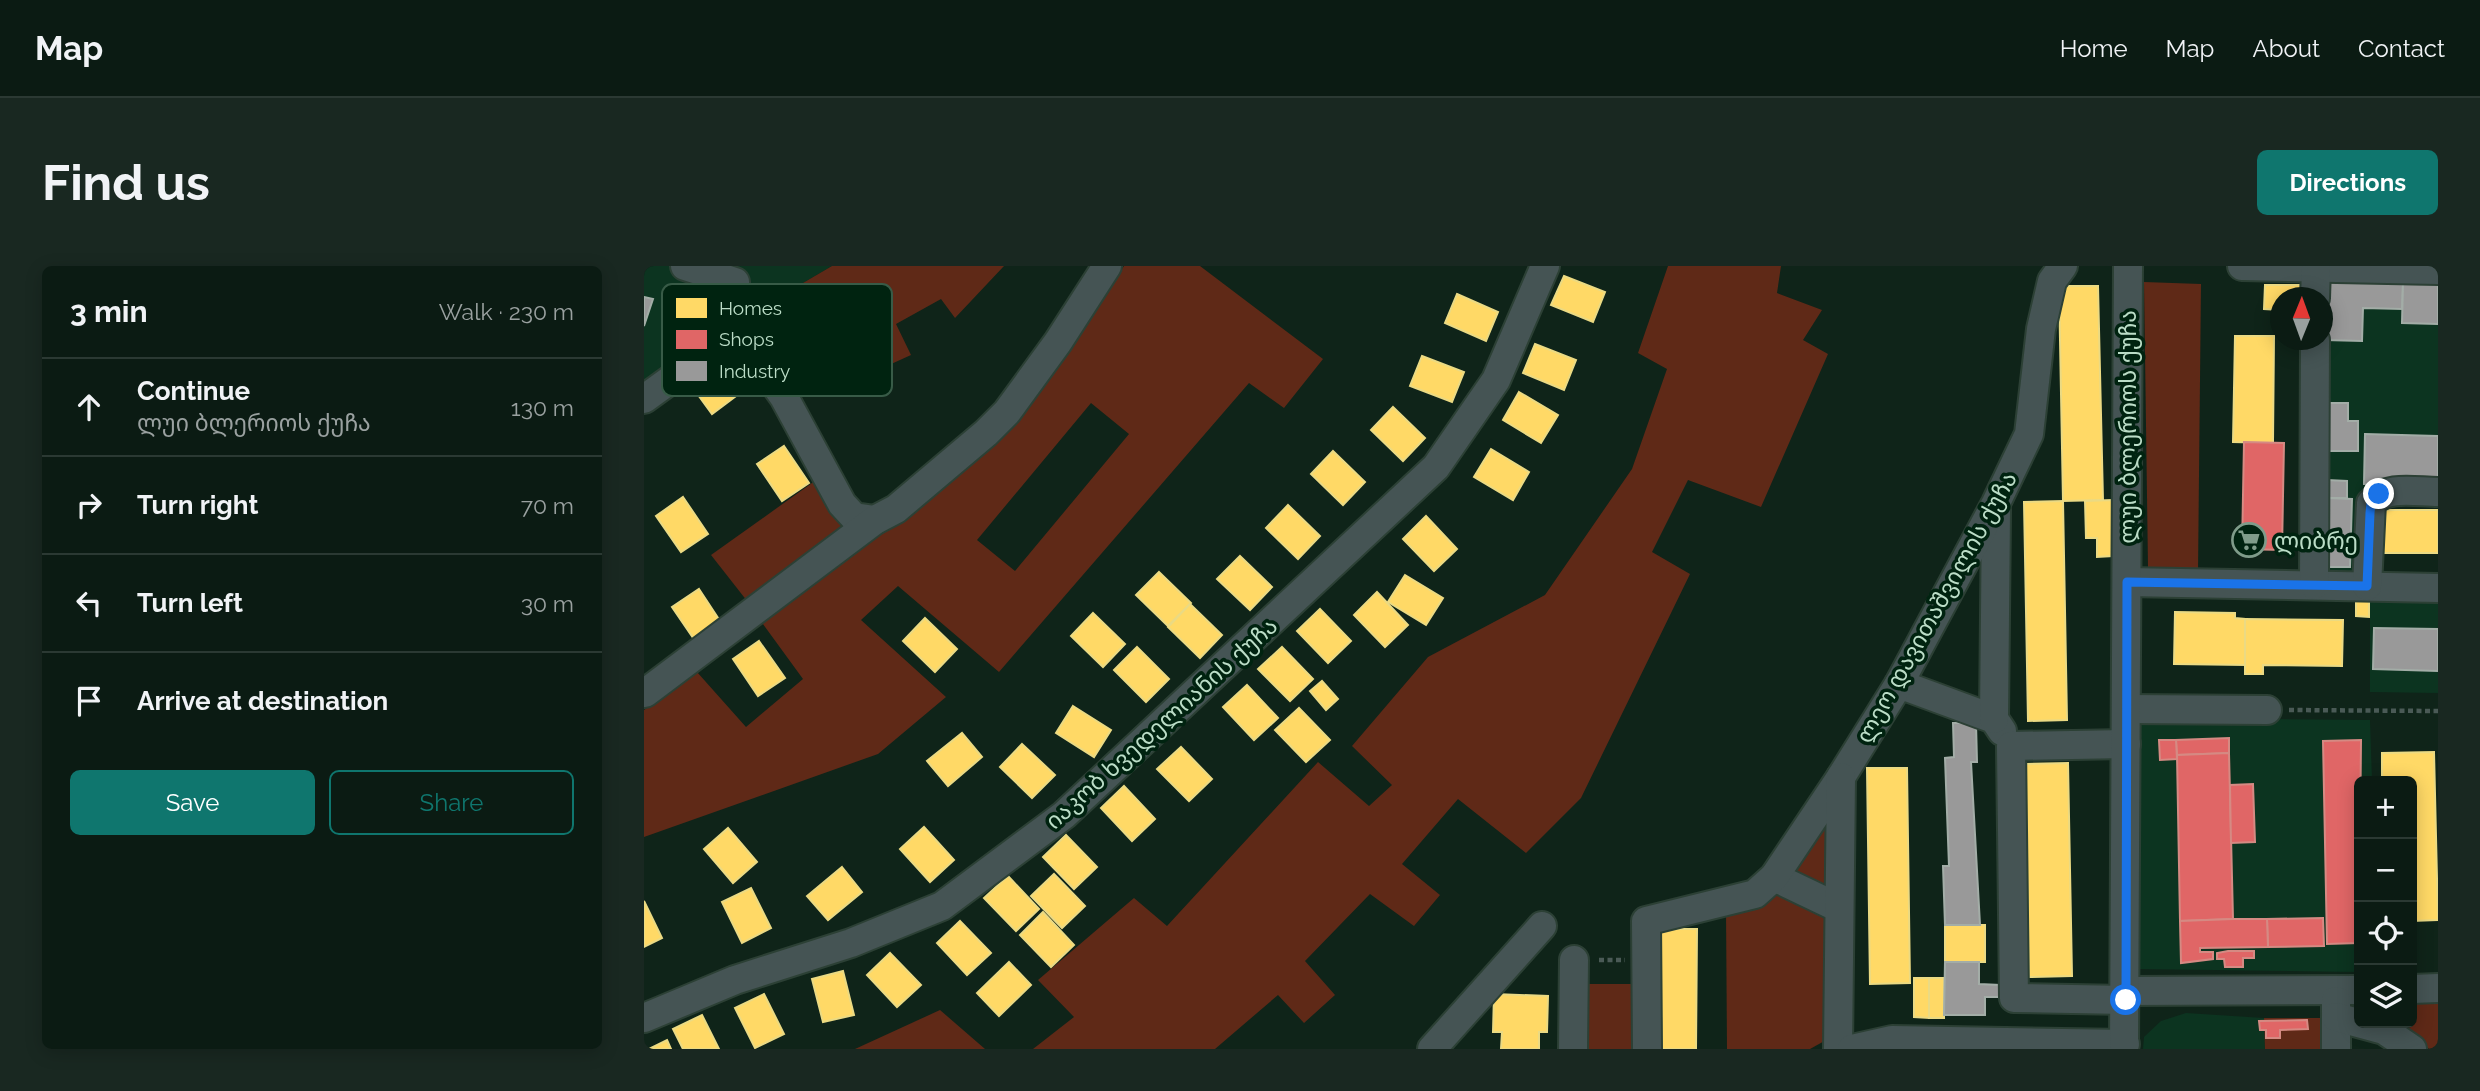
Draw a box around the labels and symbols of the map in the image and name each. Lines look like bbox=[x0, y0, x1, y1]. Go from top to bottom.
legend bbox=[662, 284, 892, 396]
north arrow bbox=[2270, 287, 2333, 350]
text: Homes bbox=[719, 297, 782, 319]
street label: ლუი ბლერიოს ქუჩა bbox=[2114, 310, 2142, 544]
text: Shops bbox=[719, 328, 774, 350]
text: Industry bbox=[719, 360, 790, 382]
street label: ლეო დავითაშვილის ქუჩა bbox=[1850, 467, 2023, 748]
route end bbox=[2363, 478, 2394, 509]
supermarket icon: ლიბრე bbox=[2230, 521, 2268, 559]
place label: ლიბრე bbox=[2274, 527, 2358, 555]
street label: იაკობ ხვედელიანის ქუჩა bbox=[1039, 612, 1283, 835]
route start bbox=[2110, 984, 2141, 1015]

